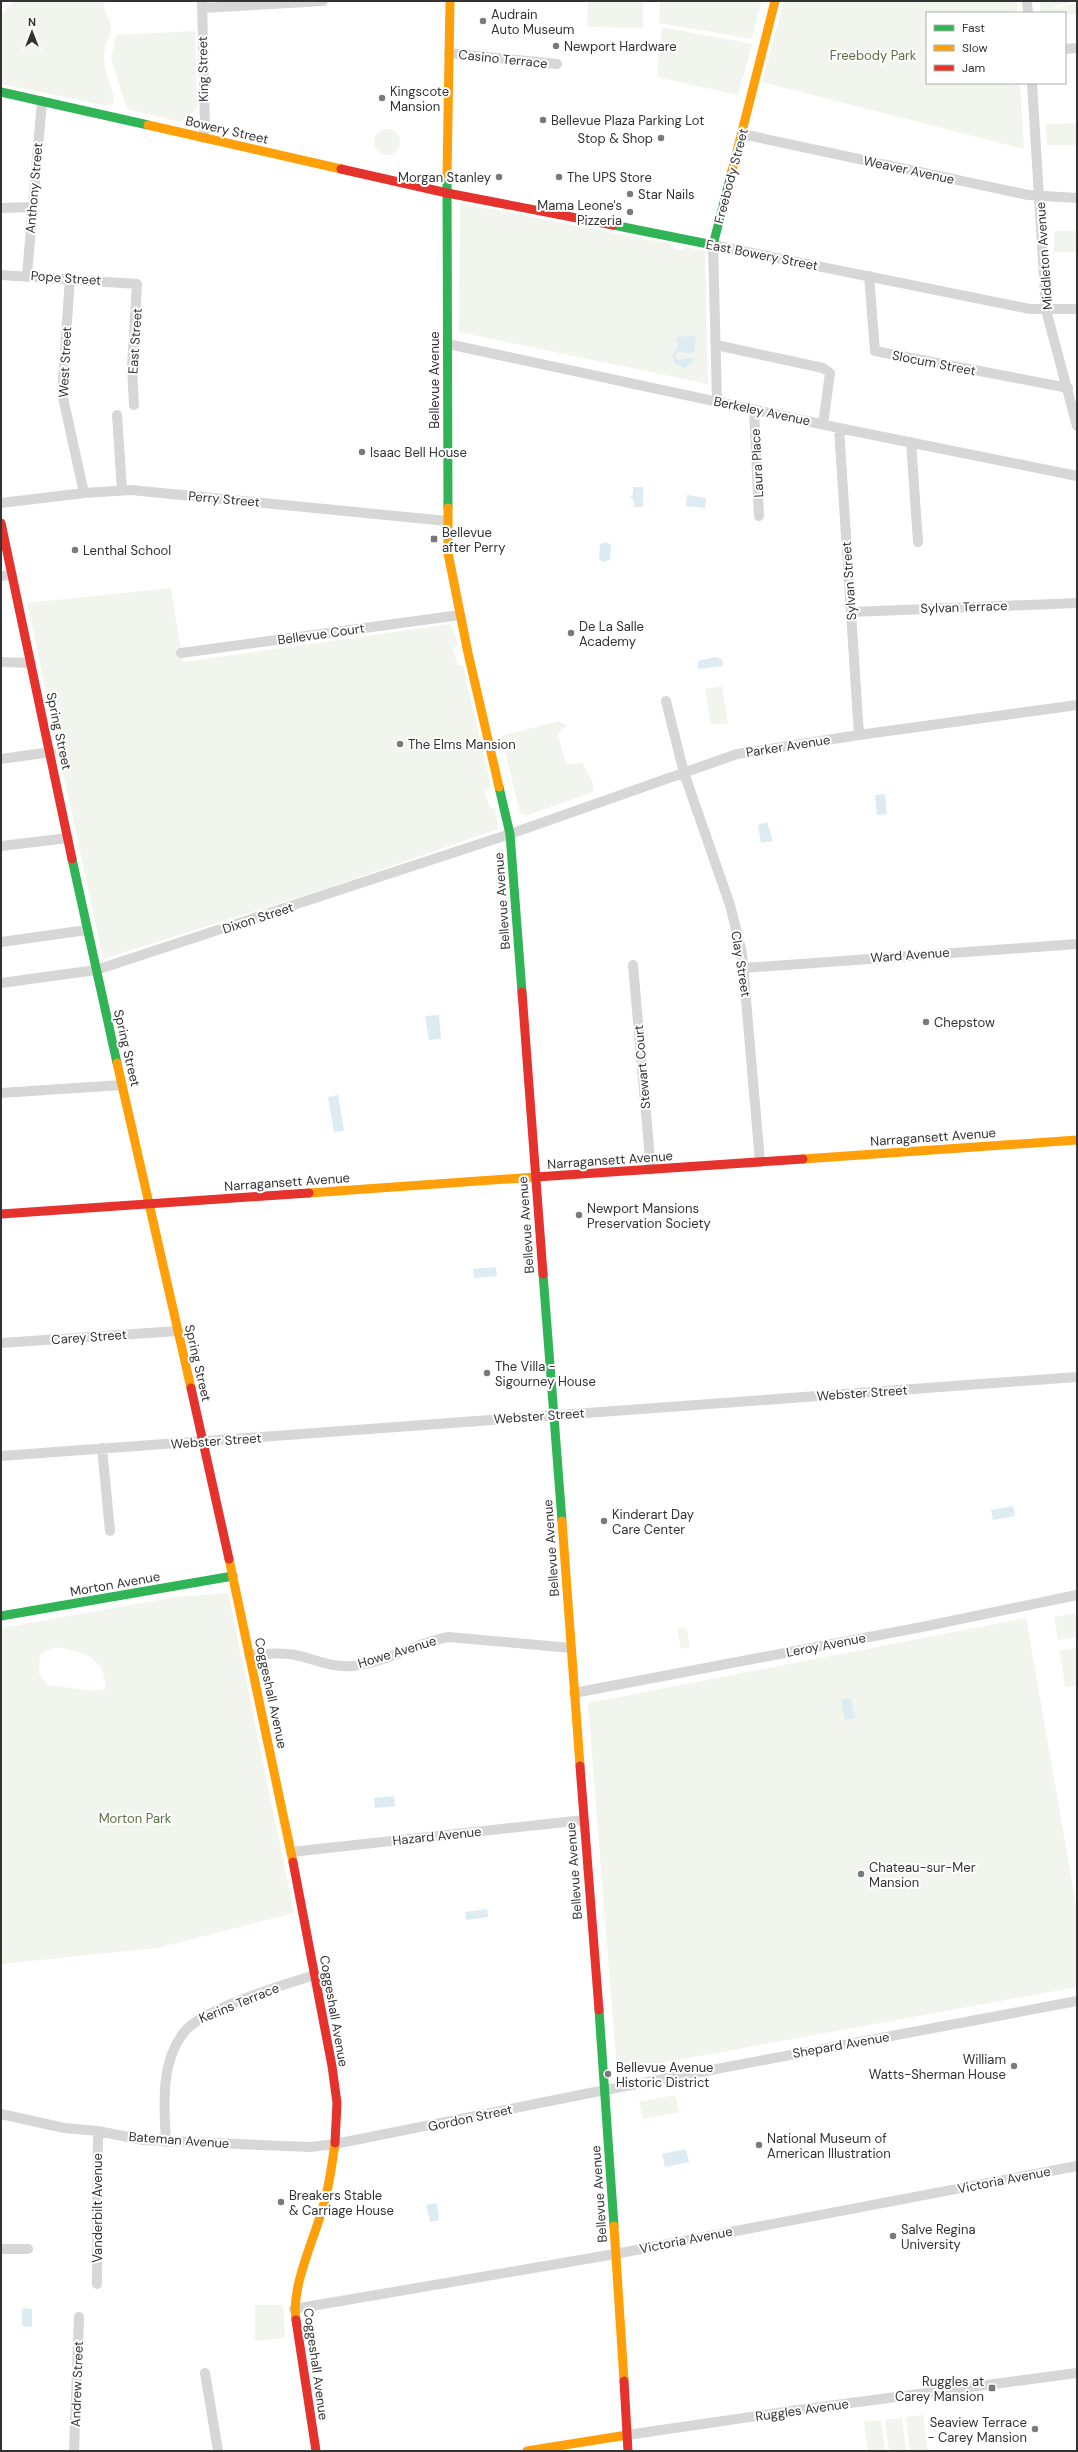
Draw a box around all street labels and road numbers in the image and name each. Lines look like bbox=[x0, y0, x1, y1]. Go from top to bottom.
street label: King Street bbox=[194, 36, 212, 102]
street label: Casino Terrace bbox=[458, 46, 548, 72]
street label: Bowery Street bbox=[184, 112, 270, 148]
street label: Freebody Street bbox=[710, 127, 752, 225]
street label: Anthony Street bbox=[22, 142, 46, 234]
street label: Weaver Avenue bbox=[862, 152, 956, 188]
street label: Middleton Avenue bbox=[1032, 201, 1056, 311]
street label: East Bowery Street bbox=[704, 236, 820, 274]
street label: Pope Street bbox=[30, 267, 102, 289]
street label: East Street bbox=[124, 307, 146, 375]
street label: West Street bbox=[55, 326, 75, 398]
street label: Bellevue Avenue bbox=[426, 331, 443, 429]
street label: Slocum Street bbox=[891, 347, 977, 379]
street label: Berkeley Avenue bbox=[712, 392, 812, 430]
street label: Laura Place bbox=[747, 428, 767, 498]
street label: Perry Street bbox=[188, 487, 260, 511]
street label: Sylvan Street bbox=[838, 541, 860, 621]
street label: Sylvan Terrace bbox=[920, 597, 1008, 617]
street label: Bellevue Court bbox=[276, 619, 366, 649]
street label: Spring Street bbox=[43, 691, 75, 771]
street label: Parker Avenue bbox=[745, 731, 831, 761]
street label: Bellevue Avenue bbox=[490, 852, 514, 950]
street label: Dixon Street bbox=[220, 899, 296, 937]
street label: Clay Street bbox=[727, 930, 755, 998]
street label: Ward Avenue bbox=[870, 944, 950, 966]
street label: Spring Street bbox=[110, 1008, 144, 1088]
street label: Stewart Court bbox=[630, 1024, 654, 1110]
street label: Narragansett Avenue bbox=[870, 1124, 996, 1150]
street label: Narragansett Avenue bbox=[547, 1147, 673, 1173]
street label: Narragansett Avenue bbox=[224, 1169, 350, 1195]
street label: Bellevue Avenue bbox=[514, 1176, 538, 1274]
street label: Spring Street bbox=[181, 1323, 215, 1403]
street label: Carey Street bbox=[51, 1326, 127, 1348]
street label: Webster Street bbox=[816, 1381, 908, 1405]
street label: Webster Street bbox=[493, 1404, 585, 1428]
street label: Webster Street bbox=[170, 1429, 262, 1453]
street label: Bellevue Avenue bbox=[539, 1499, 563, 1597]
street label: Morton Avenue bbox=[69, 1568, 161, 1600]
street label: Leroy Avenue bbox=[785, 1629, 867, 1661]
street label: Howe Avenue bbox=[356, 1632, 438, 1672]
street label: Coggeshall Avenue bbox=[251, 1636, 291, 1750]
street label: Bellevue Avenue bbox=[562, 1822, 586, 1920]
street label: Hazard Avenue bbox=[392, 1823, 482, 1849]
street label: Coggeshall Avenue bbox=[316, 1954, 352, 2068]
street label: Kerins Terrace bbox=[196, 1979, 282, 2027]
street label: Shepard Avenue bbox=[791, 2028, 891, 2062]
street label: Gordon Street bbox=[426, 2101, 514, 2135]
street label: Bateman Avenue bbox=[128, 2128, 230, 2152]
street label: Bellevue Avenue bbox=[587, 2145, 611, 2243]
street label: Vanderbilt Avenue bbox=[89, 2153, 106, 2263]
street label: Victoria Avenue bbox=[956, 2163, 1052, 2197]
street label: Victoria Avenue bbox=[638, 2223, 734, 2257]
street label: Coggeshall Avenue bbox=[300, 2307, 332, 2421]
street label: Andrew Street bbox=[67, 2341, 87, 2427]
street label: Ruggles Avenue bbox=[754, 2395, 850, 2425]

